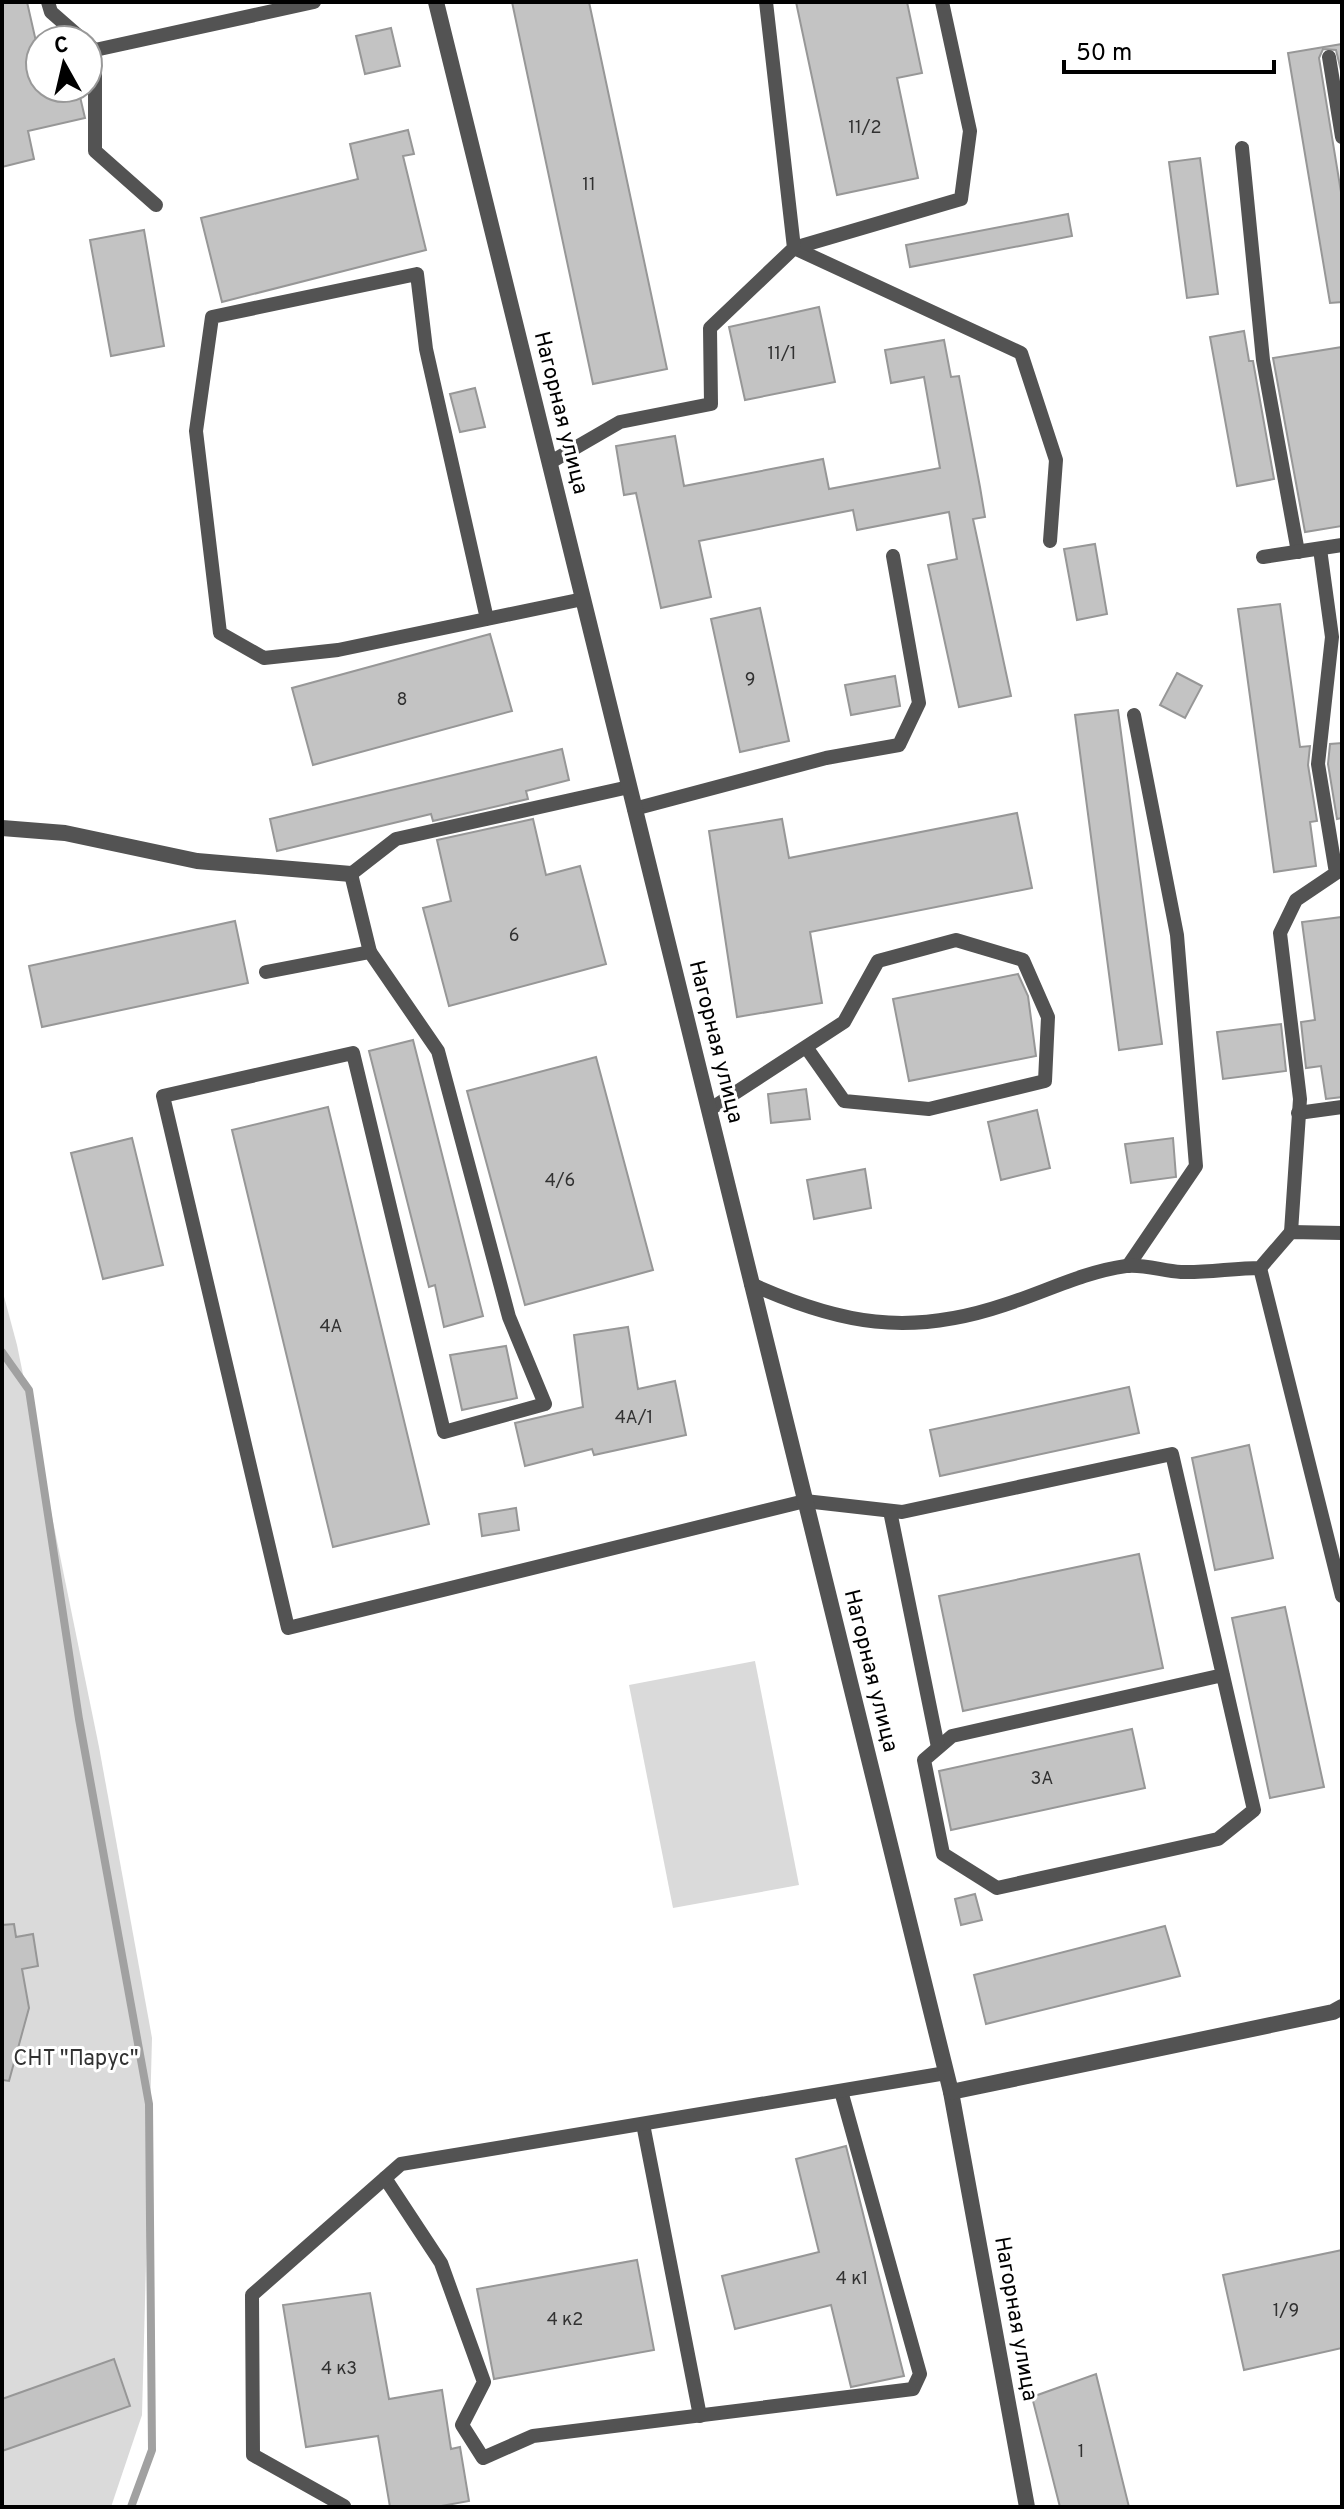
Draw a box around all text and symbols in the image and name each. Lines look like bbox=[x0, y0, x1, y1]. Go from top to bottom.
north arrow bbox=[24, 24, 104, 104]
scale bar bbox=[1064, 24, 1274, 74]
text: С bbox=[53, 32, 70, 61]
text: 50 m bbox=[1076, 39, 1132, 69]
house number: 11/2 bbox=[848, 117, 882, 140]
house number: 11 bbox=[582, 174, 596, 197]
street label: Нагорная улица bbox=[527, 329, 593, 497]
house number: 11/1 bbox=[768, 343, 796, 366]
house number: 9 bbox=[745, 669, 755, 692]
house number: 8 bbox=[397, 689, 408, 712]
house number: 6 bbox=[509, 925, 519, 948]
street label: Нагорная улица bbox=[682, 958, 748, 1126]
house number: 4/6 bbox=[545, 1170, 575, 1193]
house number: 4А bbox=[319, 1316, 343, 1339]
house number: 4А/1 bbox=[615, 1407, 653, 1430]
street label: Нагорная улица bbox=[837, 1587, 903, 1755]
house number: 3А bbox=[1031, 1768, 1053, 1791]
park label: СНТ "Парус" bbox=[13, 2046, 139, 2073]
street label: Нагорная улица bbox=[987, 2235, 1043, 2403]
house number: 4 к1 bbox=[836, 2268, 868, 2291]
house number: 1/9 bbox=[1273, 2300, 1299, 2323]
house number: 4 к2 bbox=[547, 2309, 583, 2332]
house number: 4 к3 bbox=[321, 2358, 357, 2381]
house number: 1 bbox=[1078, 2441, 1084, 2464]

